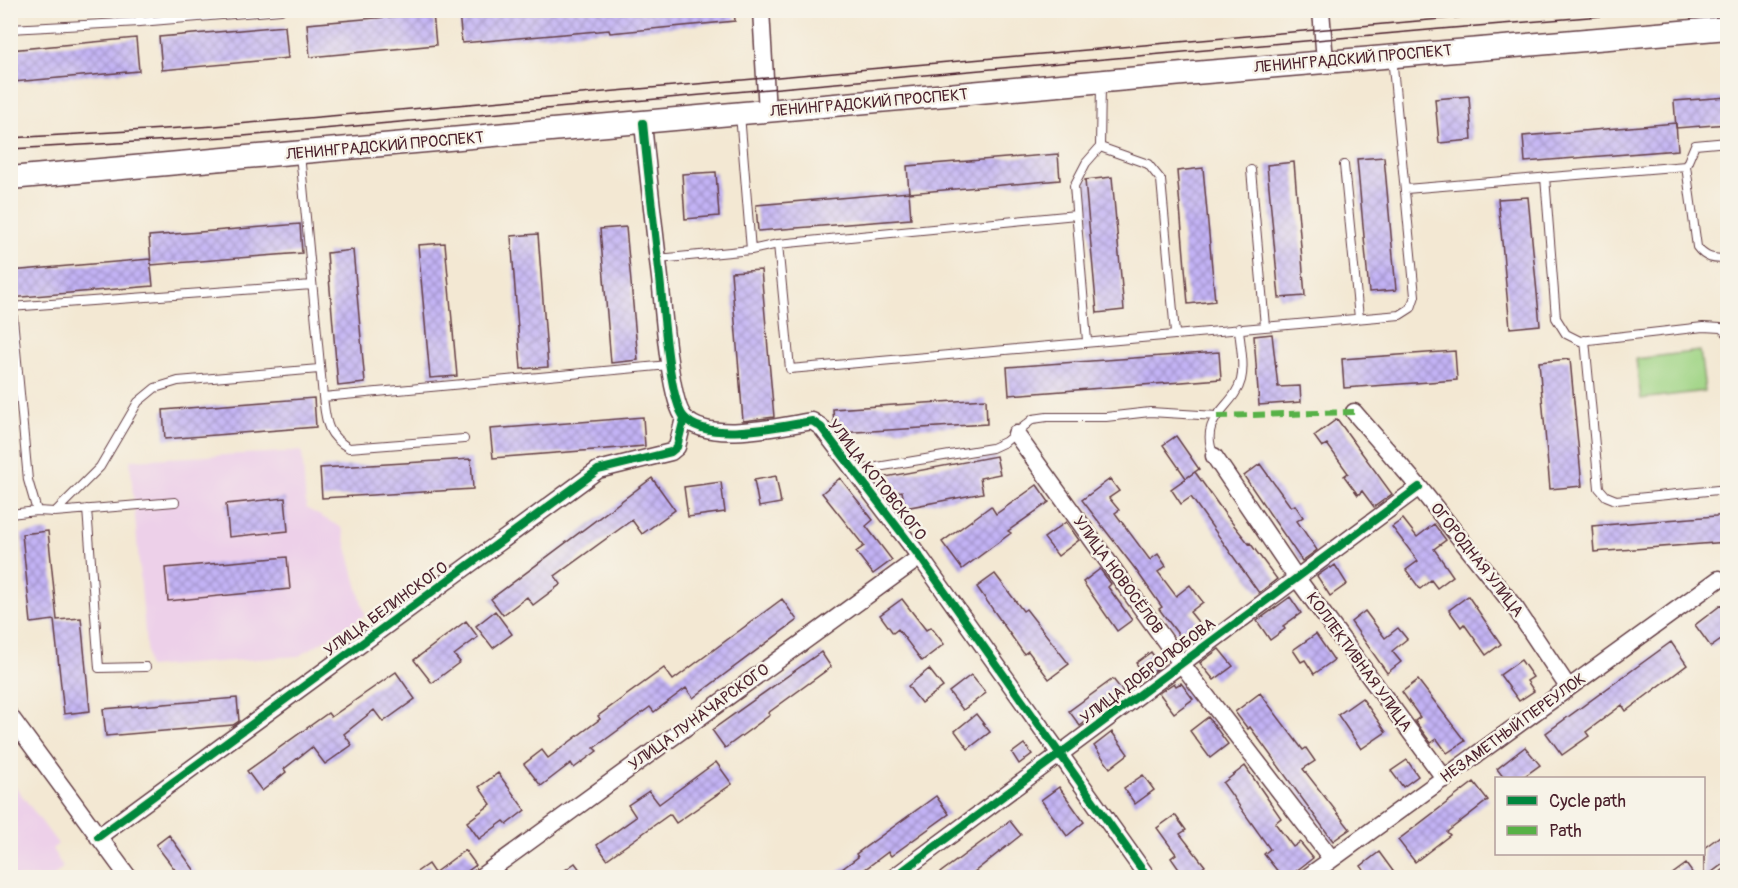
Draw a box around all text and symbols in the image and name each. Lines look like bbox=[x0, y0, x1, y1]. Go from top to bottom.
street label: ЛЕНИНГРАДСКИЙ ПРОСПЕКТ bbox=[1252, 40, 1453, 78]
street label: ЛЕНИНГРАДСКИЙ ПРОСПЕКТ bbox=[768, 84, 969, 122]
street label: ЛЕНИНГРАДСКИЙ ПРОСПЕКТ bbox=[284, 127, 485, 165]
street label: УЛИЦА КОТОВСКОГО bbox=[823, 415, 931, 545]
street label: ОГОРОДНАЯ УЛИЦА bbox=[1426, 499, 1528, 621]
street label: УЛИЦА НОВОСЁЛОВ bbox=[1069, 512, 1167, 638]
street label: УЛИЦА БЕЛИНСКОГО bbox=[320, 557, 452, 661]
street label: КОЛЛЕКТИВНАЯ УЛИЦА bbox=[1302, 588, 1416, 736]
street label: УЛИЦА ДОБРОЛЮБОВА bbox=[1076, 614, 1220, 728]
street label: УЛИЦА ЛУНАЧАРСКОГО bbox=[625, 659, 773, 775]
street label: НЕЗАМЕТНЫЙ ПЕРЕУЛОК bbox=[1436, 669, 1590, 787]
legend bbox=[1495, 777, 1705, 855]
text: Cycle path bbox=[1549, 790, 1626, 813]
text: Path bbox=[1549, 820, 1582, 843]

